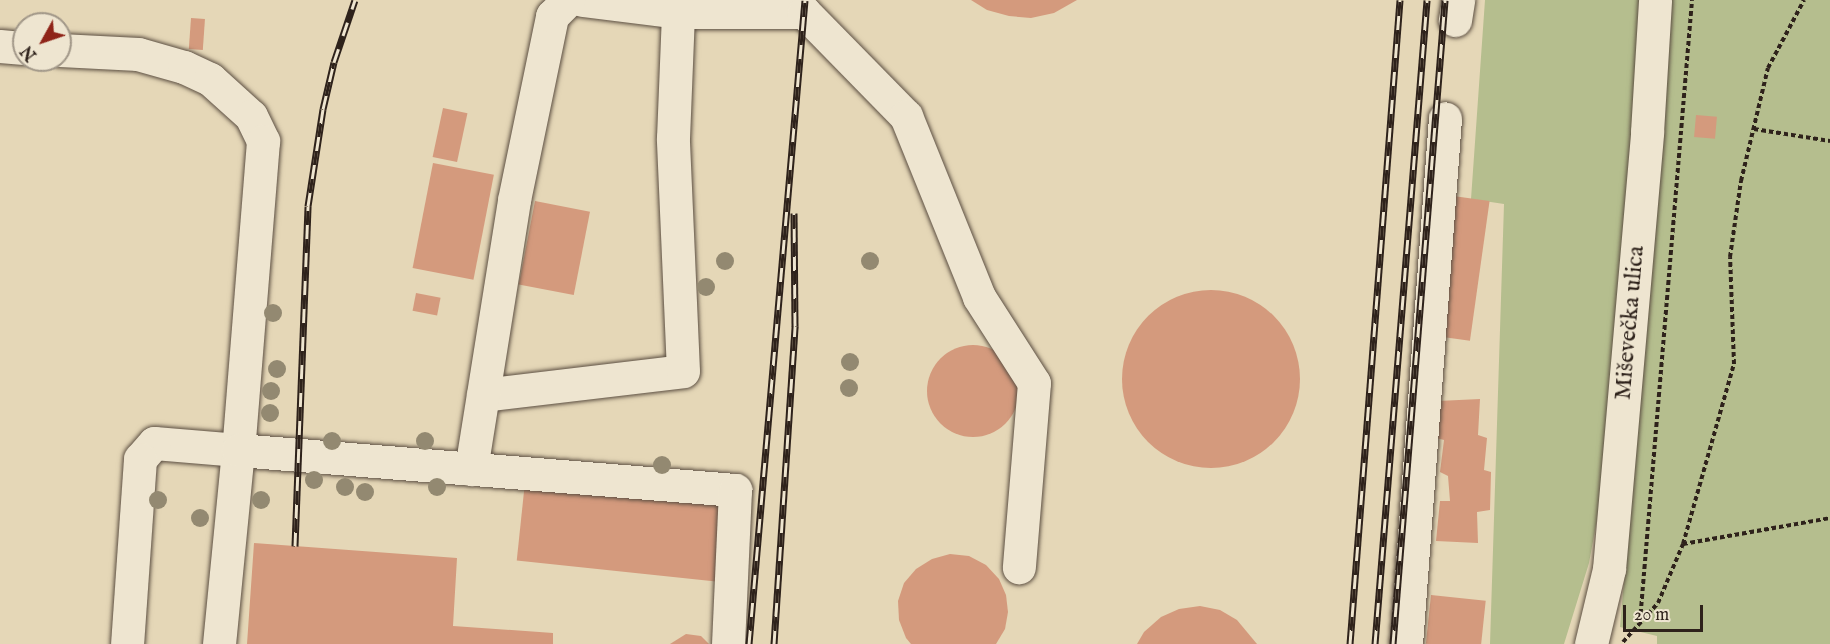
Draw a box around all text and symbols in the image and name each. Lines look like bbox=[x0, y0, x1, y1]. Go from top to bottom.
north arrow bbox=[12, 12, 72, 72]
text: N bbox=[18, 41, 42, 64]
street label: Miševečka ulica bbox=[1609, 245, 1651, 401]
scale bar bbox=[1626, 593, 1706, 631]
text: 20 m bbox=[1634, 604, 1669, 627]

